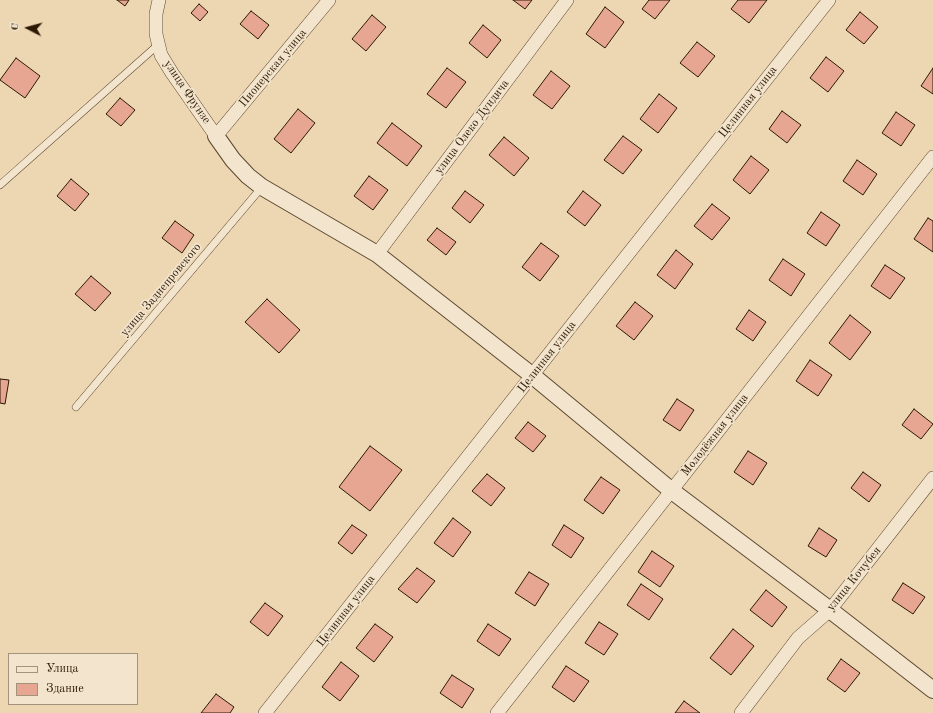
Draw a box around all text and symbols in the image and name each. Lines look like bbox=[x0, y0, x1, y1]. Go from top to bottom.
north arrow bbox=[8, 8, 48, 48]
text: С bbox=[10, 23, 21, 31]
street label: Пионерская улица bbox=[236, 26, 310, 110]
street label: улица Фрунзе bbox=[160, 57, 214, 127]
street label: Целинная улица bbox=[716, 63, 780, 141]
street label: улица Олеко Дундича bbox=[432, 77, 512, 177]
street label: улица Заднепровского bbox=[118, 240, 204, 340]
street label: Целинная улица bbox=[515, 318, 579, 396]
street label: Молодёжная улица bbox=[678, 391, 752, 479]
street label: улица Кочубея bbox=[824, 544, 884, 614]
street label: Целинная улица bbox=[314, 572, 378, 650]
legend bbox=[8, 653, 138, 705]
text: Улица bbox=[46, 663, 79, 675]
text: Здание bbox=[46, 683, 84, 695]

